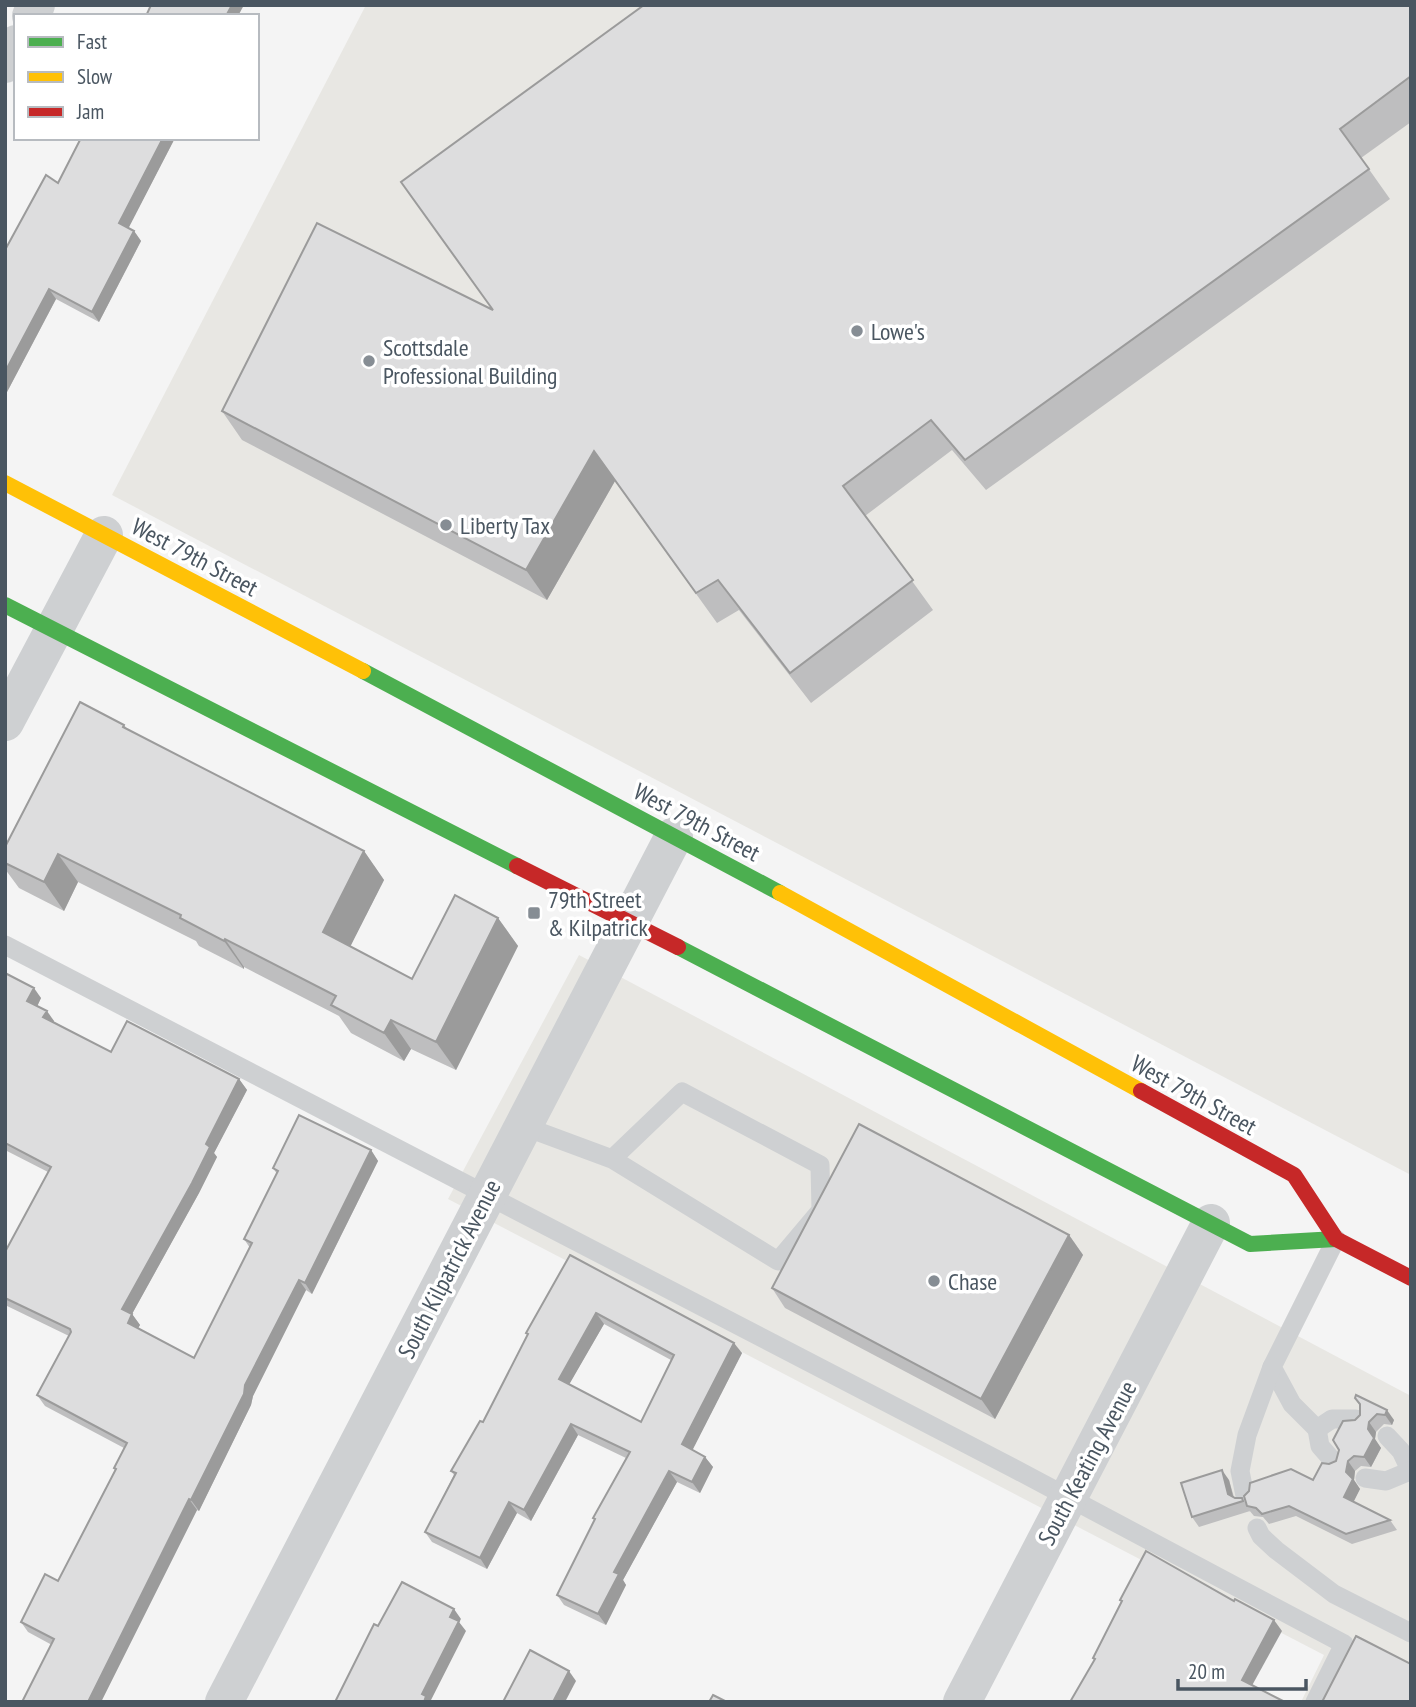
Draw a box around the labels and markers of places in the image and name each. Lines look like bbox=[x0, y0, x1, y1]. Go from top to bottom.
place label: Lowe's bbox=[871, 316, 925, 347]
marker: Lowe's bbox=[849, 323, 865, 339]
place label: Scottsdale Professional Building bbox=[383, 332, 557, 391]
marker: Scottsdale Professional Building bbox=[361, 353, 377, 369]
place label: Liberty Tax bbox=[460, 510, 550, 541]
marker: Liberty Tax bbox=[438, 517, 454, 533]
place label: 79th Street & Kilpatrick bbox=[548, 884, 648, 943]
marker: 79th Street & Kilpatrick bbox=[526, 905, 542, 921]
place label: Chase bbox=[948, 1266, 997, 1297]
marker: Chase bbox=[926, 1273, 942, 1289]

